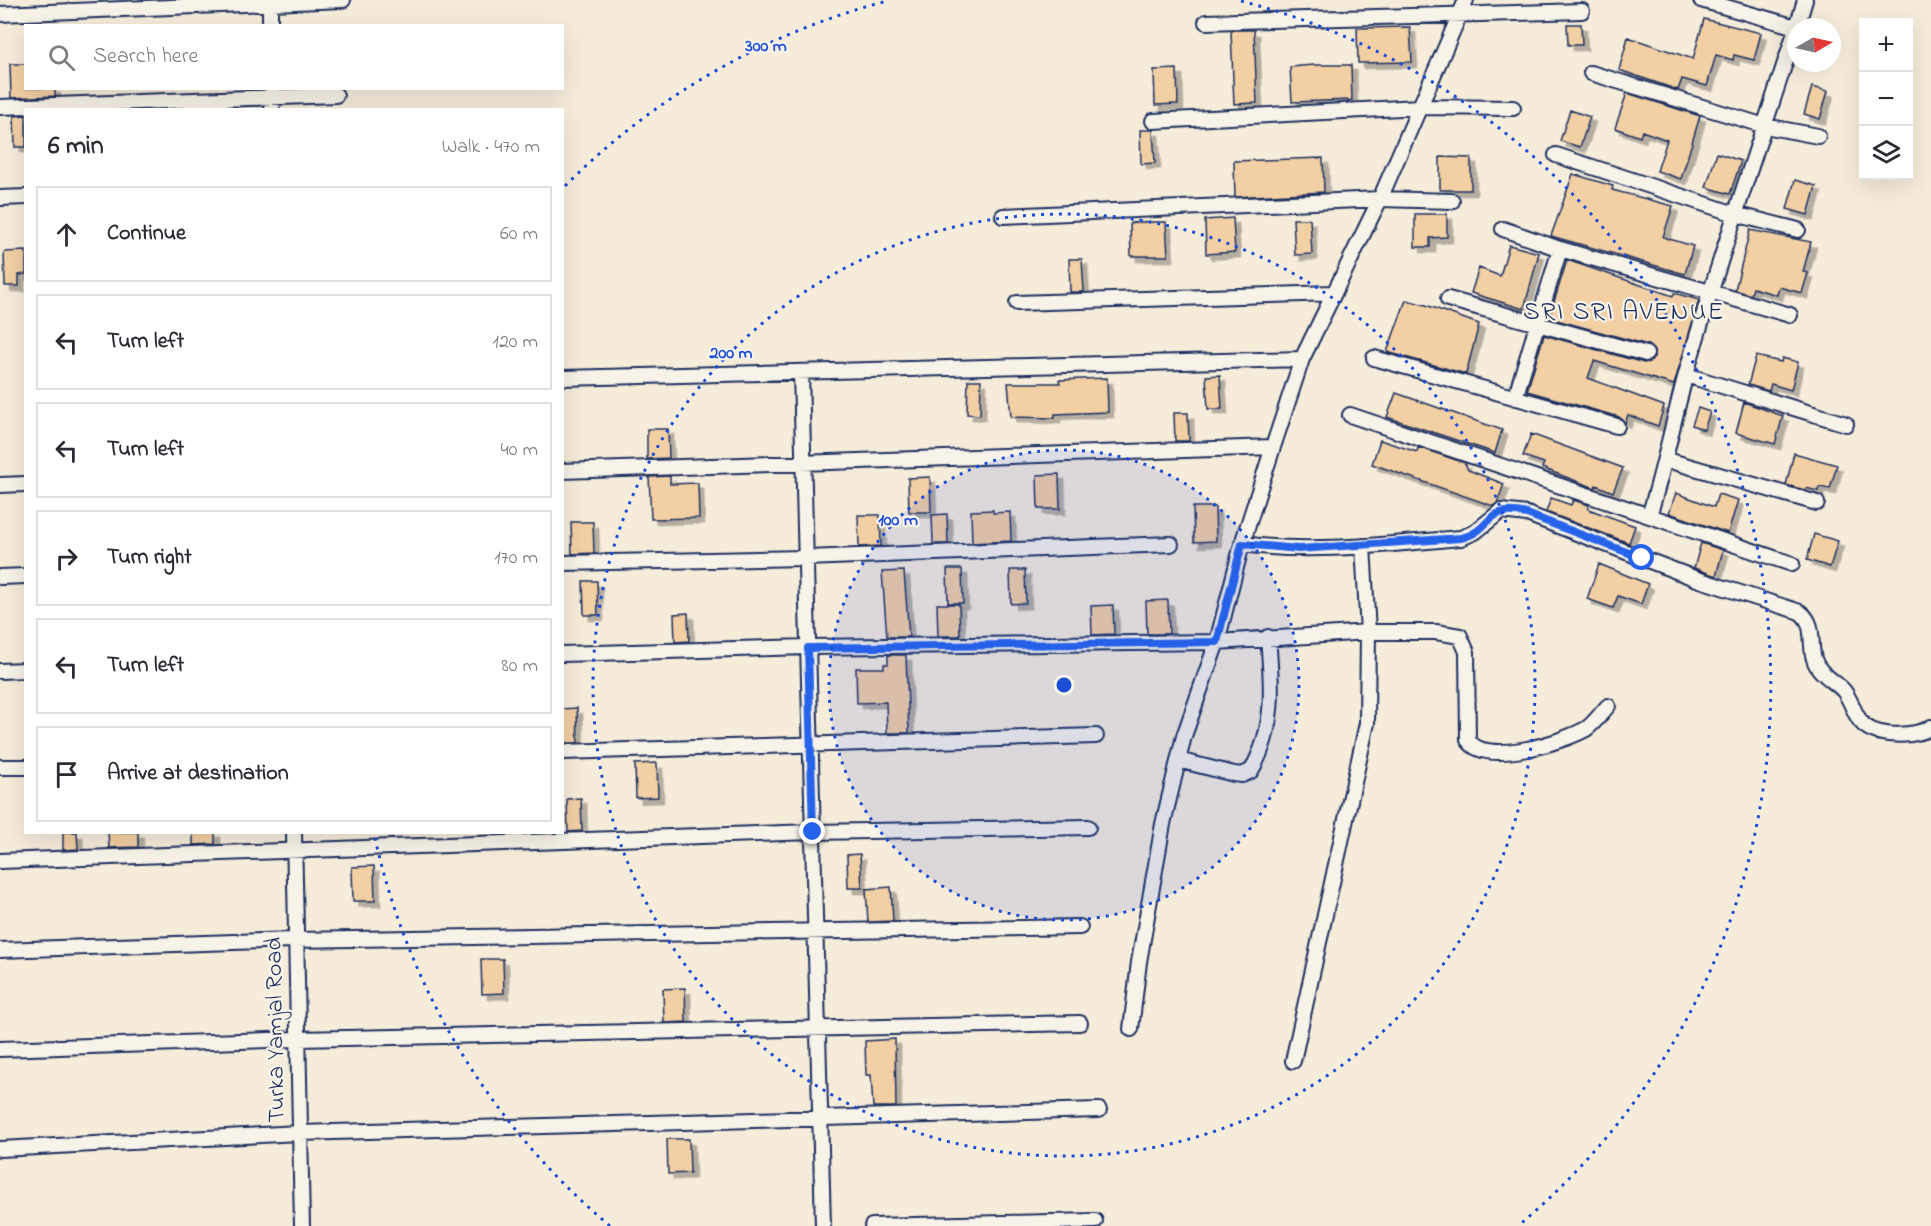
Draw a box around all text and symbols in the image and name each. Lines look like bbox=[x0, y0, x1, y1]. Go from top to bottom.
north arrow bbox=[1787, 18, 1841, 72]
map controls bbox=[1859, 18, 1913, 180]
button: + bbox=[1859, 18, 1913, 72]
search box bbox=[24, 24, 564, 90]
text: 300 m bbox=[744, 34, 787, 60]
icon: search bbox=[45, 41, 78, 74]
text: Search here bbox=[93, 41, 198, 73]
button: − bbox=[1859, 72, 1913, 126]
button: layers bbox=[1859, 126, 1913, 180]
text: 6 min bbox=[48, 128, 104, 166]
text: Walk · 470 m bbox=[442, 133, 540, 162]
icon: ahead bbox=[50, 218, 83, 251]
text: Continue bbox=[107, 218, 186, 250]
text: 60 m bbox=[500, 220, 538, 249]
district label: SRI SRI AVENUE bbox=[1523, 294, 1725, 332]
icon: left bbox=[50, 326, 83, 359]
text: Turn left bbox=[107, 326, 184, 358]
text: 120 m bbox=[493, 328, 538, 357]
text: 200 m bbox=[709, 341, 753, 367]
icon: left bbox=[50, 434, 83, 467]
text: Turn left bbox=[107, 434, 184, 466]
text: 40 m bbox=[501, 436, 538, 465]
text: 100 m bbox=[878, 508, 918, 534]
icon: right bbox=[50, 542, 83, 575]
text: Turn right bbox=[107, 542, 192, 574]
text: 170 m bbox=[494, 544, 538, 573]
route start bbox=[1628, 544, 1654, 570]
icon: left bbox=[50, 650, 83, 683]
text: Turn left bbox=[107, 650, 184, 682]
text: 80 m bbox=[501, 652, 538, 681]
centre of rings bbox=[1054, 675, 1074, 695]
icon: arrive bbox=[50, 758, 83, 791]
text: Arrive at destination bbox=[107, 758, 289, 790]
route end bbox=[799, 818, 825, 844]
street label: Turka Yamjal Road bbox=[257, 936, 296, 1123]

